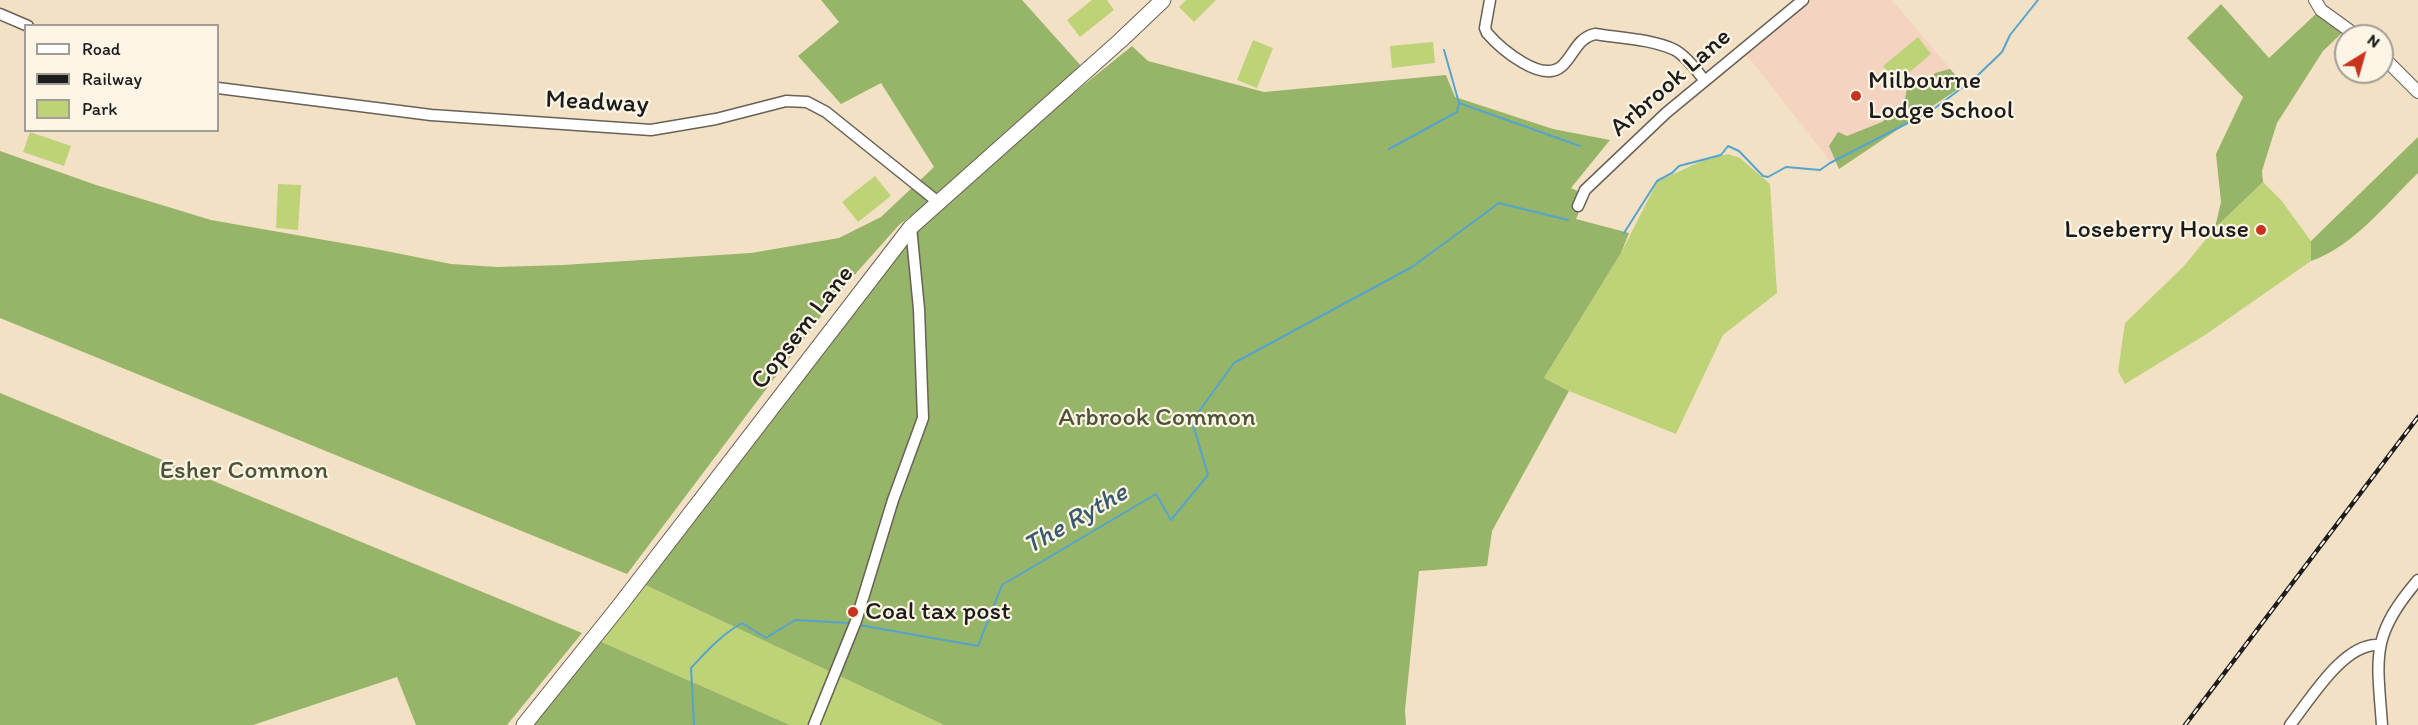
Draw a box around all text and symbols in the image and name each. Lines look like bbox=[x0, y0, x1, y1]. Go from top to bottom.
street label: Arbrook Lane bbox=[1604, 22, 1738, 144]
legend bbox=[24, 24, 219, 132]
north arrow bbox=[2334, 24, 2394, 84]
text: N bbox=[2364, 30, 2384, 52]
text: Road bbox=[82, 38, 121, 60]
place label: Milbourne Lodge School bbox=[1868, 65, 2014, 126]
text: Railway bbox=[82, 68, 142, 90]
street label: Meadway bbox=[545, 85, 649, 121]
marker: Milbourne Lodge School bbox=[1849, 89, 1863, 103]
text: Park bbox=[82, 98, 117, 120]
place label: Loseberry House bbox=[2064, 214, 2249, 246]
marker: Loseberry House bbox=[2254, 223, 2268, 237]
street label: Copsem Lane bbox=[745, 260, 861, 396]
park label: Arbrook Common bbox=[1058, 402, 1256, 434]
park label: Esher Common bbox=[160, 455, 328, 487]
water label: The Rythe bbox=[1018, 477, 1134, 563]
place label: Coal tax post bbox=[865, 596, 1011, 628]
marker: Coal tax post bbox=[846, 605, 860, 619]

